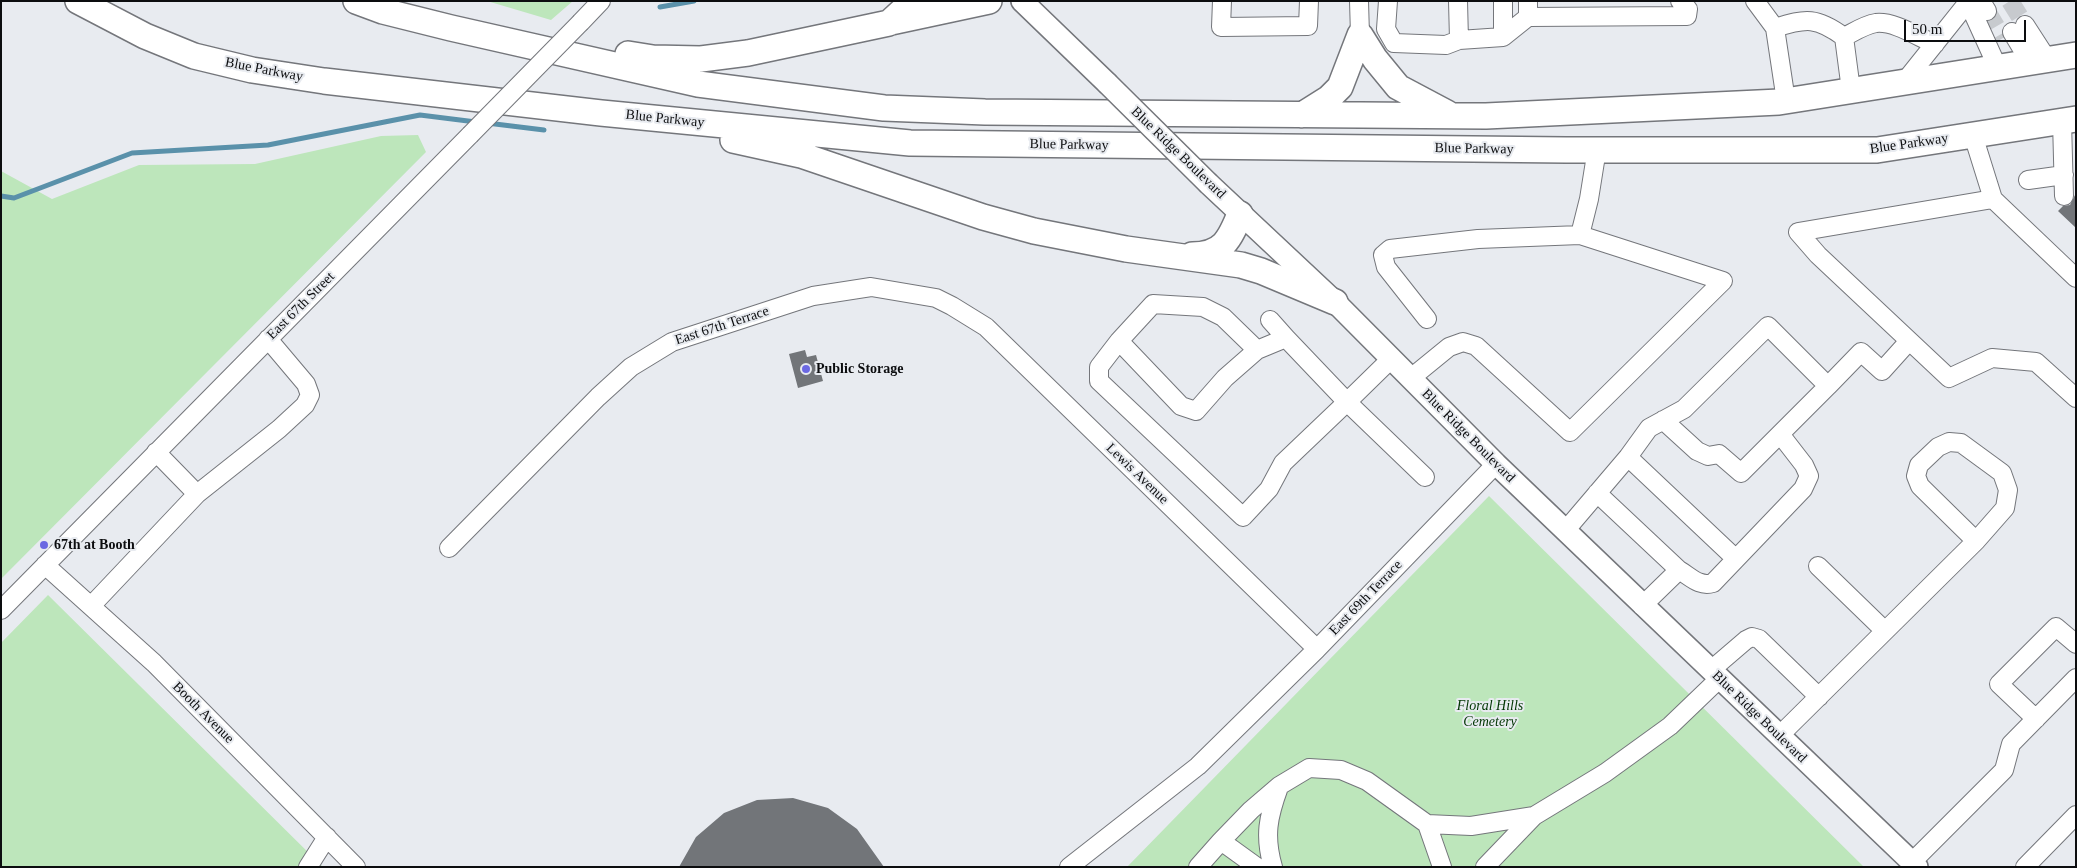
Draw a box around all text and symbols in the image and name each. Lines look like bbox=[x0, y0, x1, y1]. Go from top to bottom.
scale bar bbox=[1907, 10, 2030, 42]
text: 50 m bbox=[1912, 21, 1942, 37]
street label: Blue Parkway bbox=[224, 54, 304, 86]
street label: Blue Ridge Boulevard bbox=[1127, 103, 1229, 203]
street label: Blue Parkway bbox=[625, 107, 705, 131]
street label: Blue Parkway bbox=[1869, 130, 1949, 158]
street label: Blue Parkway bbox=[1029, 136, 1109, 154]
street label: Blue Parkway bbox=[1434, 140, 1514, 158]
street label: East 67th Street bbox=[264, 269, 338, 343]
street label: East 67th Terrace bbox=[673, 303, 771, 349]
place label: Public Storage bbox=[816, 361, 903, 377]
marker: Public Storage bbox=[800, 363, 812, 375]
street label: Blue Ridge Boulevard bbox=[1418, 386, 1518, 486]
street label: Lewis Avenue bbox=[1102, 440, 1172, 508]
place label: 67th at Booth bbox=[54, 537, 135, 553]
marker: 67th at Booth bbox=[38, 539, 50, 551]
street label: East 69th Terrace bbox=[1326, 557, 1406, 639]
street label: Blue Ridge Boulevard bbox=[1708, 667, 1810, 767]
street label: Booth Avenue bbox=[169, 679, 237, 747]
park label: Floral Hills Cemetery bbox=[1457, 698, 1523, 730]

